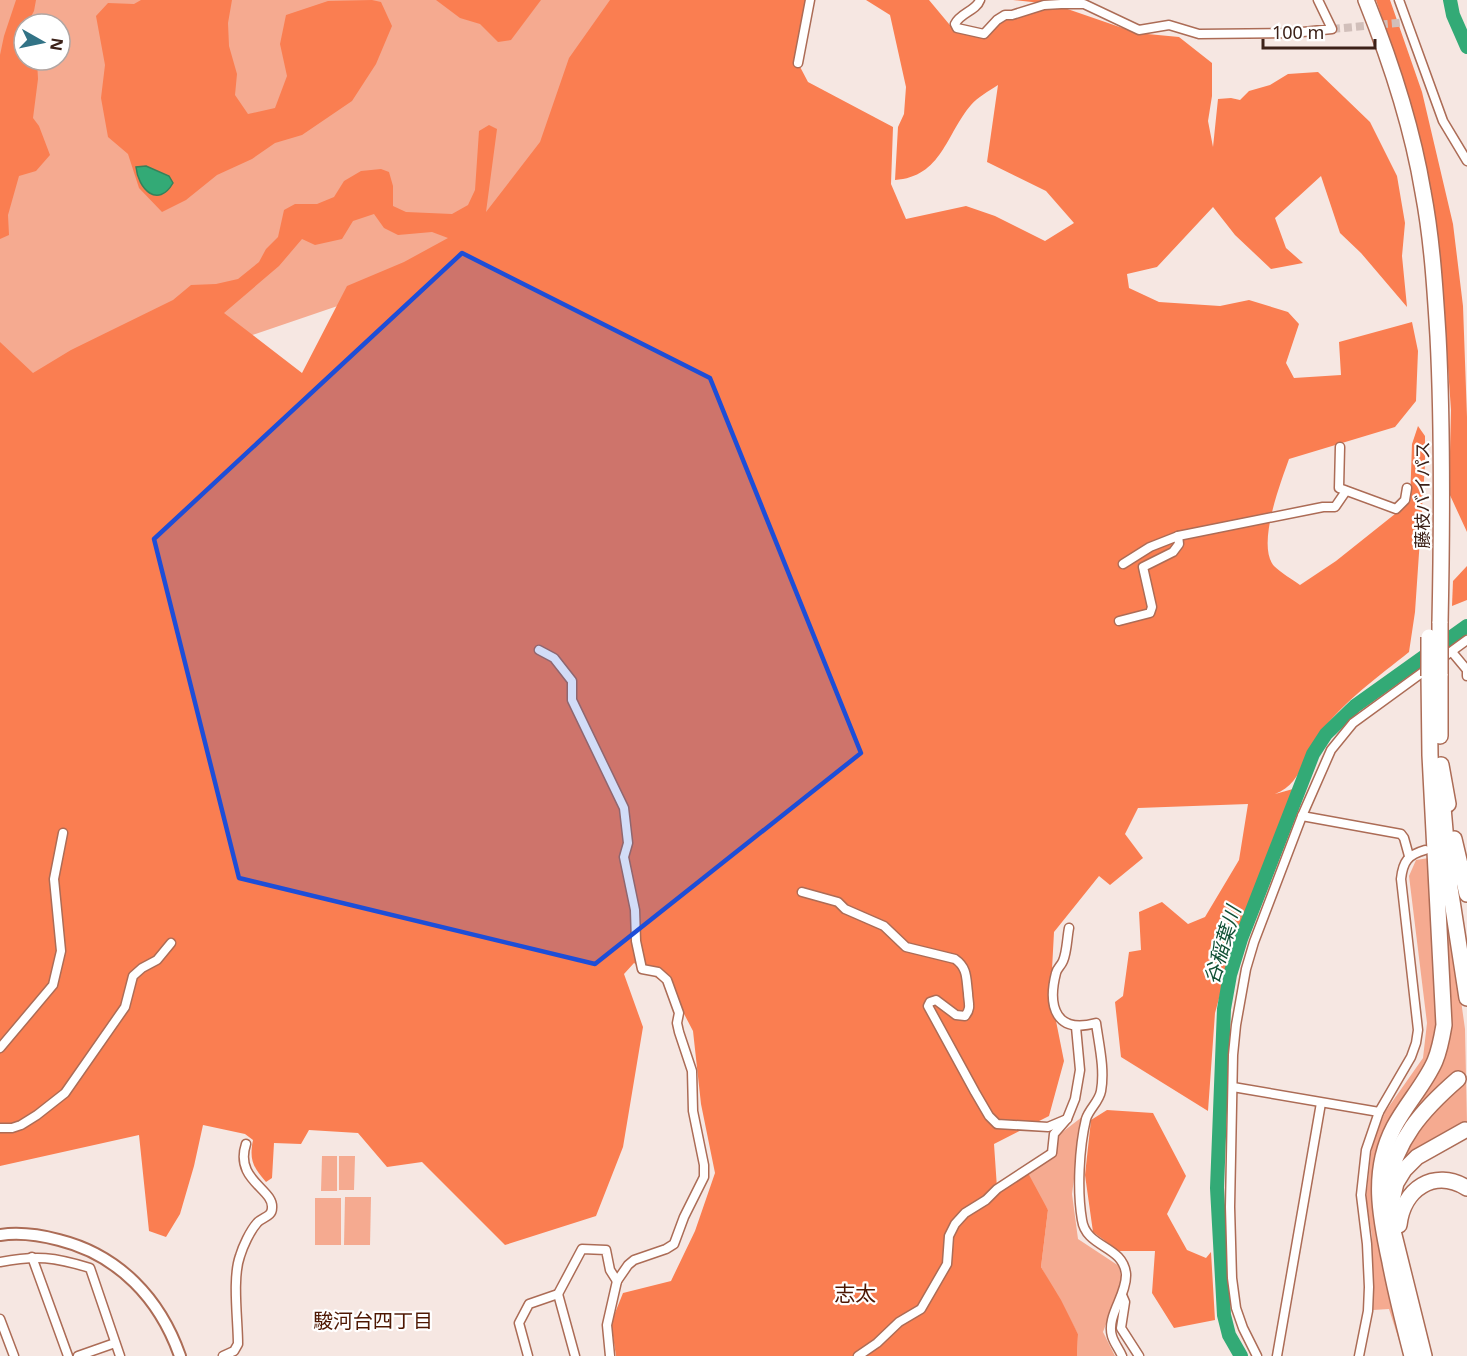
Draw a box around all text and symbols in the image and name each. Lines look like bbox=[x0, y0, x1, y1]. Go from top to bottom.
north arrow bbox=[12, 12, 72, 72]
scale bar bbox=[1263, 12, 1376, 50]
text: 100 m bbox=[1272, 20, 1324, 44]
text: N bbox=[45, 36, 69, 52]
street label: 藤枝バイパス bbox=[1410, 441, 1434, 549]
water label: 谷稲葉川 bbox=[1197, 901, 1247, 987]
district label: 志太 bbox=[834, 1279, 876, 1307]
district label: 駿河台四丁目 bbox=[313, 1307, 433, 1334]

